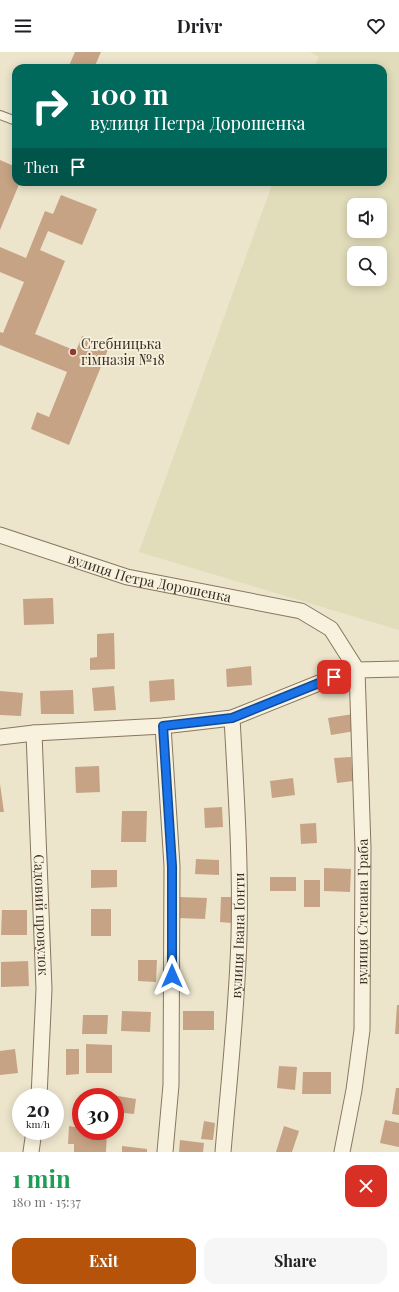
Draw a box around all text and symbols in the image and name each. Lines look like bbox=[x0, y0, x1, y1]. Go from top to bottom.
text: Drivr bbox=[177, 14, 222, 38]
icon: menu bbox=[12, 15, 34, 37]
icon: heart bbox=[365, 15, 387, 37]
text: 100 m bbox=[90, 75, 169, 112]
icon: right bbox=[24, 80, 76, 132]
text: вулиця Петра Дорошенка bbox=[90, 111, 306, 135]
icon: arrive bbox=[67, 156, 89, 178]
text: Then bbox=[24, 157, 59, 177]
map controls bbox=[347, 198, 387, 286]
button: sound bbox=[347, 198, 387, 238]
button: search bbox=[347, 246, 387, 286]
place label: Стебницька гімназія №18 bbox=[81, 334, 165, 369]
marker: Стебницька гімназія №18 bbox=[68, 347, 78, 357]
street label: вулиця Петра Дорошенка bbox=[66, 548, 233, 606]
pin bbox=[317, 660, 351, 694]
icon: arrive bbox=[323, 666, 345, 688]
street label: вулиця Степана Граба bbox=[352, 838, 372, 985]
street label: Садовий провулок bbox=[30, 854, 53, 976]
street label: вулиця Івана Ґонти bbox=[226, 872, 248, 999]
position arrow bbox=[151, 955, 193, 997]
speed limit sign: 30 bbox=[72, 1088, 124, 1140]
text: 20 bbox=[26, 1095, 50, 1122]
text: km/h bbox=[26, 1117, 50, 1131]
text: 1 min bbox=[12, 1162, 71, 1194]
button: close bbox=[345, 1165, 387, 1207]
text: 180 m · 15:37 bbox=[12, 1193, 81, 1210]
button: Exit bbox=[12, 1238, 196, 1284]
button: Share bbox=[204, 1238, 387, 1284]

